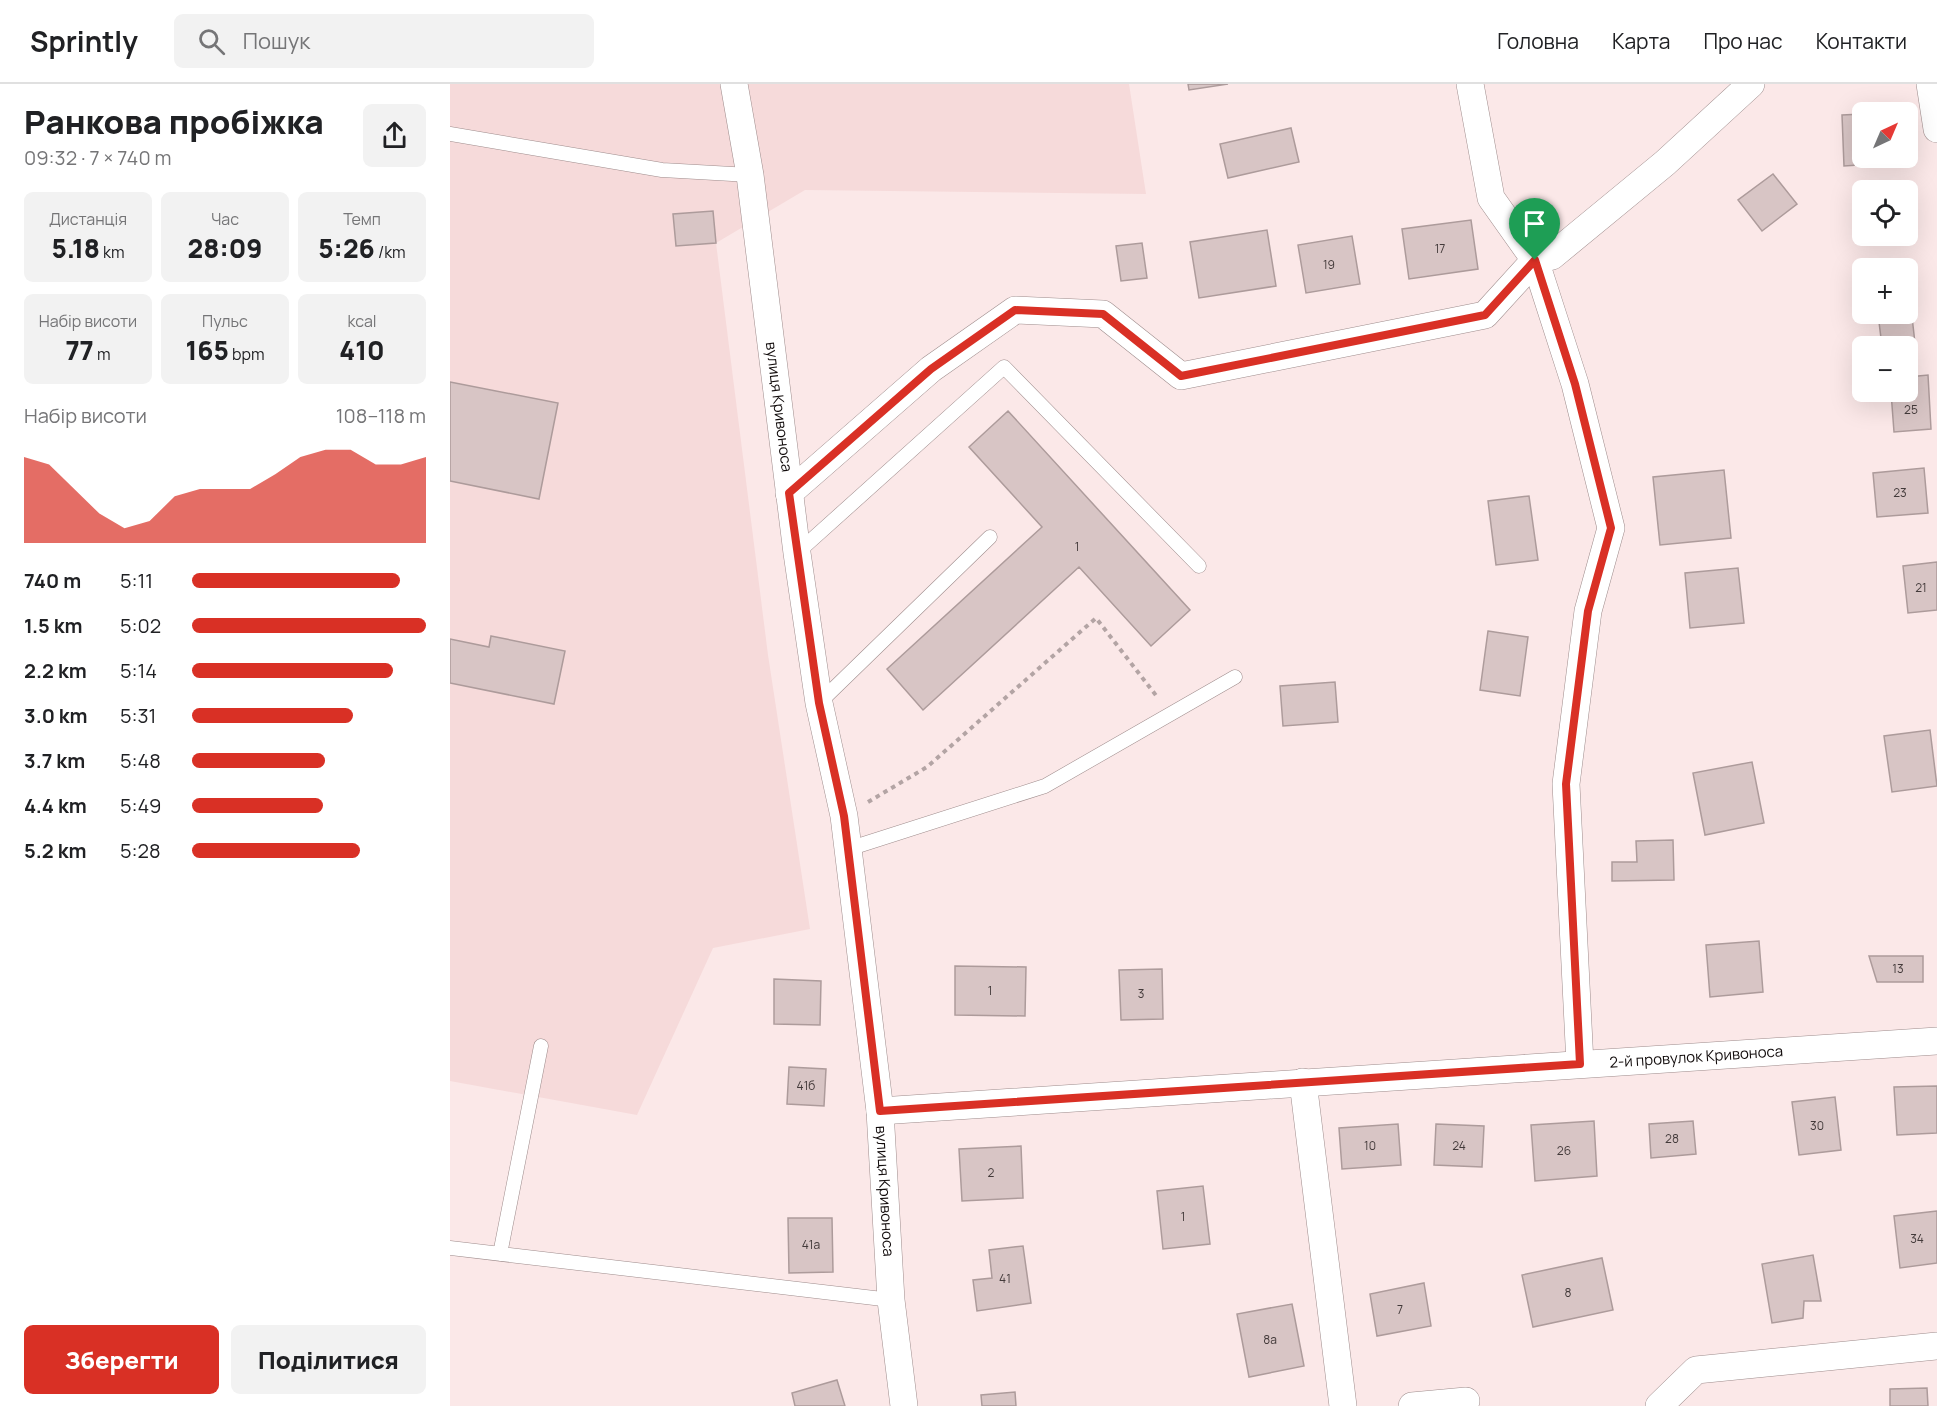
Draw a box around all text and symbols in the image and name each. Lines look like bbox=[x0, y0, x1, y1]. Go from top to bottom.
search box bbox=[174, 14, 594, 68]
text: Sprintly bbox=[30, 22, 138, 60]
icon: search bbox=[195, 25, 228, 58]
text: Пошук bbox=[243, 26, 310, 56]
text: Головна bbox=[1497, 27, 1579, 55]
text: Карта bbox=[1612, 27, 1670, 55]
text: Про нас bbox=[1703, 27, 1783, 55]
text: Контакти bbox=[1816, 27, 1907, 55]
text: Ранкова пробіжка bbox=[24, 99, 324, 144]
north arrow bbox=[1852, 102, 1918, 168]
map controls bbox=[1852, 102, 1918, 402]
button: share bbox=[363, 104, 426, 167]
text: 09:32 · 7 × 740 m bbox=[24, 144, 172, 171]
button: locate bbox=[1852, 180, 1918, 246]
pin bbox=[1509, 198, 1560, 260]
icon: arrive bbox=[1518, 207, 1551, 240]
text: Дистанція bbox=[49, 208, 127, 230]
text: Час bbox=[211, 208, 239, 230]
text: Темп bbox=[343, 208, 381, 230]
text: 5.18 bbox=[51, 230, 100, 266]
text: 28:09 bbox=[188, 230, 262, 266]
text: 5:26 bbox=[318, 230, 375, 266]
house number: 17 bbox=[1435, 240, 1445, 257]
text: km bbox=[100, 241, 125, 263]
text: /km bbox=[375, 241, 406, 263]
house number: 19 bbox=[1323, 256, 1335, 273]
button: + bbox=[1852, 258, 1918, 324]
text: Набір висоти bbox=[39, 310, 137, 332]
text: Пульс bbox=[202, 310, 248, 332]
text: kcal bbox=[347, 310, 377, 332]
text: 77 bbox=[65, 332, 94, 368]
text: 165 bbox=[185, 332, 229, 368]
text: 410 bbox=[339, 332, 385, 368]
button: − bbox=[1852, 336, 1918, 402]
street label: вулиця Кривоноса bbox=[761, 340, 798, 473]
text: m bbox=[94, 343, 111, 365]
text: bpm bbox=[229, 343, 265, 365]
house number: 25 bbox=[1904, 401, 1918, 418]
text: Набір висоти bbox=[24, 402, 147, 429]
text: 108–118 m bbox=[336, 402, 426, 429]
house number: 23 bbox=[1893, 484, 1907, 501]
house number: 1 bbox=[1075, 538, 1079, 555]
text: 740 m bbox=[24, 567, 81, 594]
text: 5:11 bbox=[120, 567, 153, 594]
house number: 21 bbox=[1915, 579, 1927, 596]
text: 1.5 km bbox=[24, 612, 83, 639]
text: 5:02 bbox=[120, 612, 161, 639]
text: 2.2 km bbox=[24, 657, 87, 684]
text: 5:14 bbox=[120, 657, 157, 684]
text: 3.0 km bbox=[24, 702, 88, 729]
text: 5:31 bbox=[120, 702, 156, 729]
text: 3.7 km bbox=[24, 747, 85, 774]
text: 5:48 bbox=[120, 747, 161, 774]
text: 4.4 km bbox=[24, 792, 87, 819]
text: 5:49 bbox=[120, 792, 162, 819]
text: 5.2 km bbox=[24, 837, 86, 864]
text: 5:28 bbox=[120, 837, 161, 864]
house number: 13 bbox=[1892, 960, 1904, 977]
house number: 1 bbox=[988, 982, 992, 999]
house number: 3 bbox=[1138, 985, 1144, 1002]
street label: 2-й провулок Кривоноса bbox=[1609, 1040, 1784, 1073]
house number: 41б bbox=[797, 1077, 815, 1094]
house number: 30 bbox=[1810, 1117, 1824, 1134]
street label: вулиця Кривоноса bbox=[871, 1125, 899, 1257]
house number: 28 bbox=[1665, 1130, 1679, 1147]
house number: 10 bbox=[1364, 1137, 1376, 1154]
house number: 24 bbox=[1452, 1137, 1466, 1154]
house number: 26 bbox=[1557, 1142, 1571, 1159]
house number: 2 bbox=[988, 1164, 995, 1181]
house number: 1 bbox=[1181, 1208, 1185, 1225]
house number: 34 bbox=[1910, 1230, 1924, 1247]
house number: 41а bbox=[802, 1236, 820, 1253]
house number: 41 bbox=[999, 1270, 1011, 1287]
house number: 8 bbox=[1565, 1284, 1572, 1301]
house number: 7 bbox=[1397, 1301, 1403, 1318]
button: Зберегти bbox=[24, 1325, 219, 1394]
button: Поділитися bbox=[231, 1325, 426, 1394]
house number: 8а bbox=[1263, 1331, 1277, 1348]

